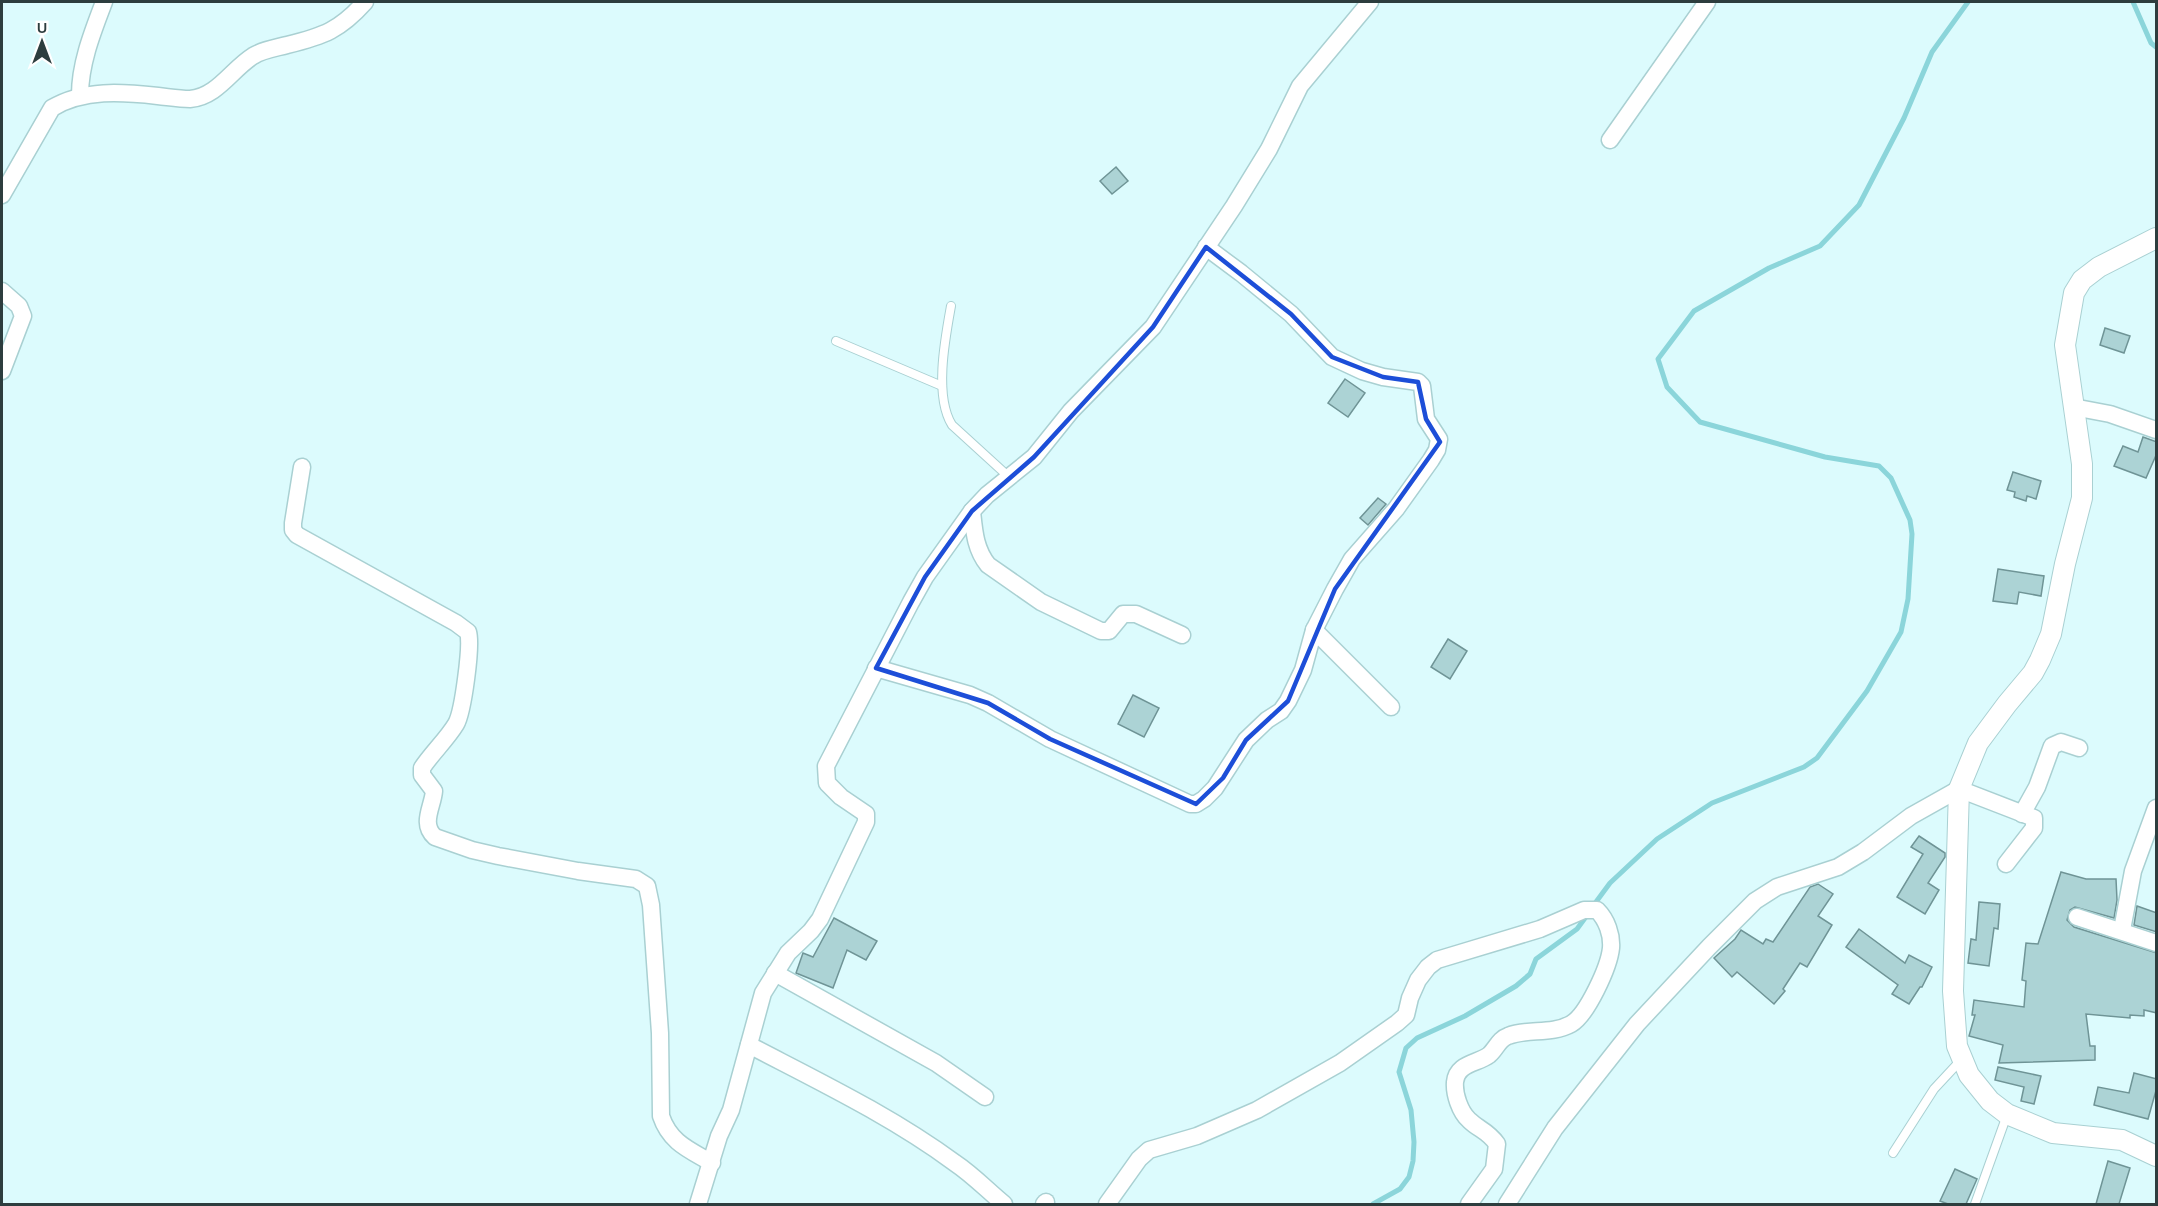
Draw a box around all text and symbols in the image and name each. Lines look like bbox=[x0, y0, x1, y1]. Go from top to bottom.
north arrow bbox=[12, 12, 72, 72]
text: U bbox=[36, 18, 48, 37]

